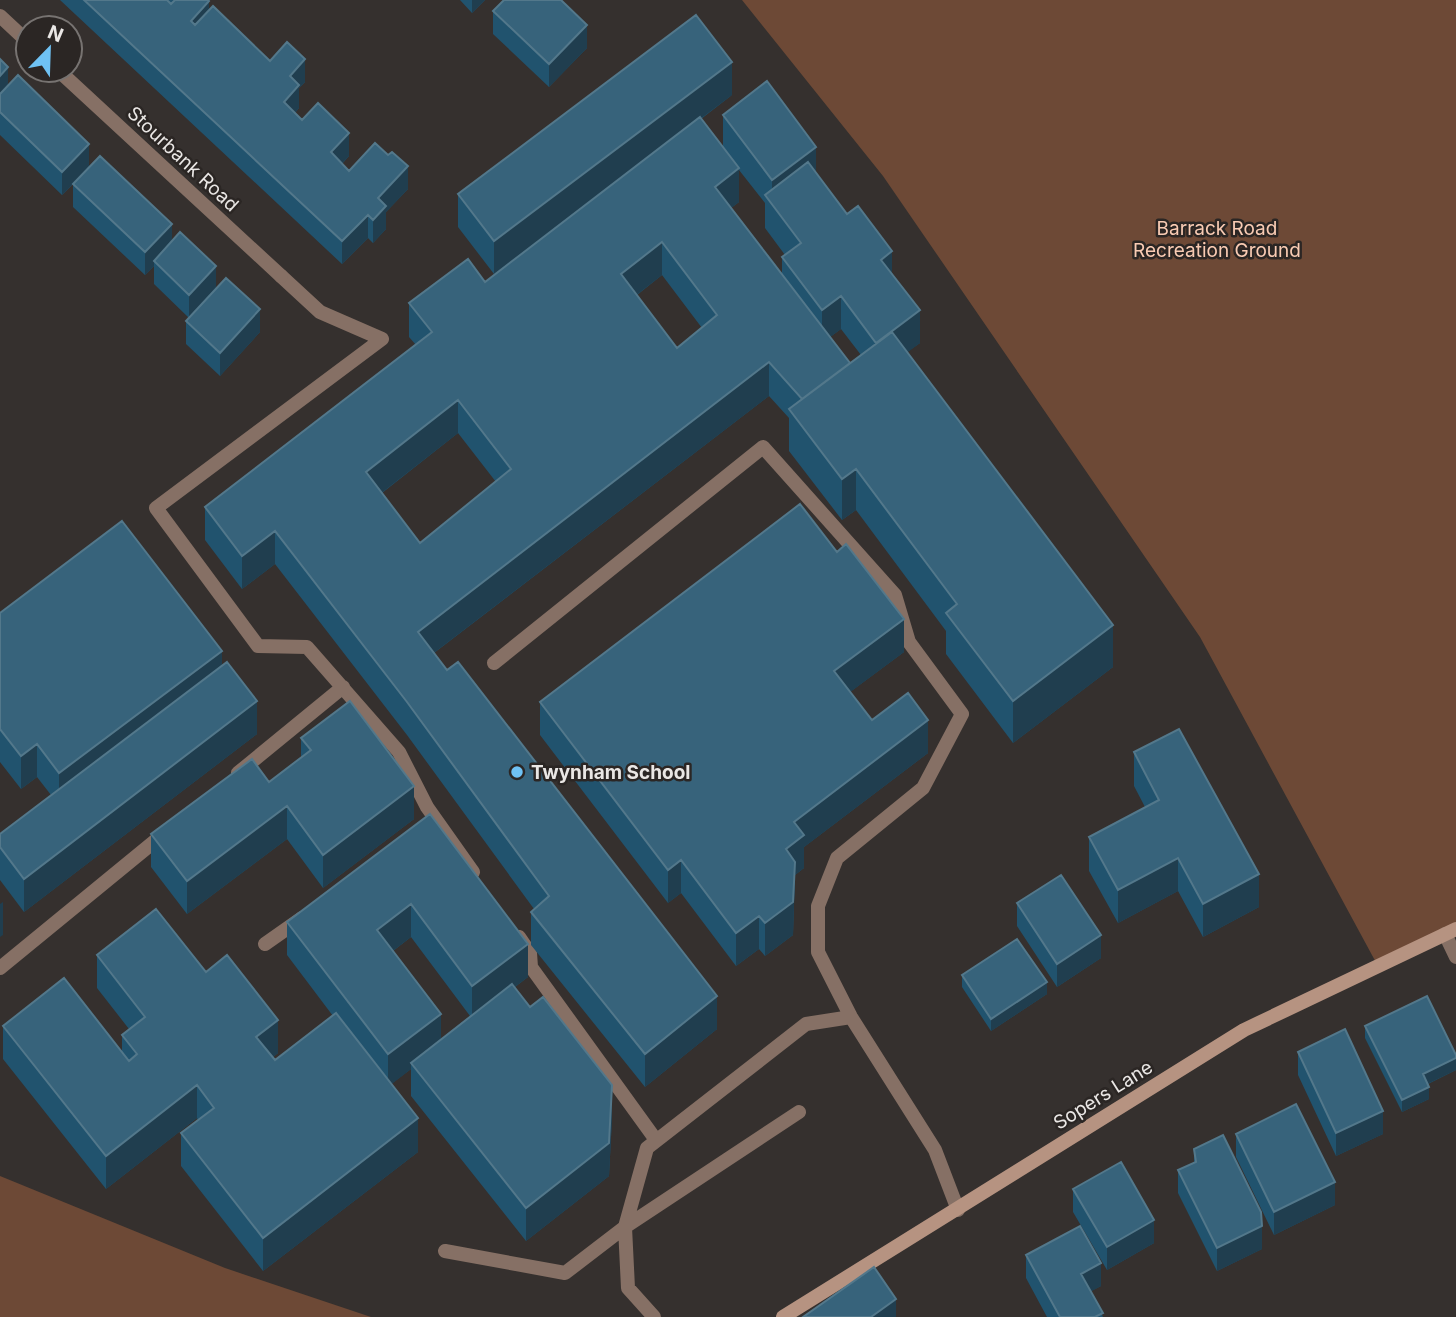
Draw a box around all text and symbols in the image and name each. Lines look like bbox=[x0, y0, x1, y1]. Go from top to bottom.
north arrow bbox=[14, 14, 84, 84]
text: N bbox=[44, 20, 67, 47]
street label: Stourbank Road bbox=[123, 102, 243, 216]
park label: Barrack Road Recreation Ground bbox=[1133, 217, 1301, 262]
place label: Twynham School bbox=[531, 761, 691, 784]
marker: Twynham School bbox=[509, 764, 525, 780]
street label: Sopers Lane bbox=[1049, 1055, 1157, 1135]

